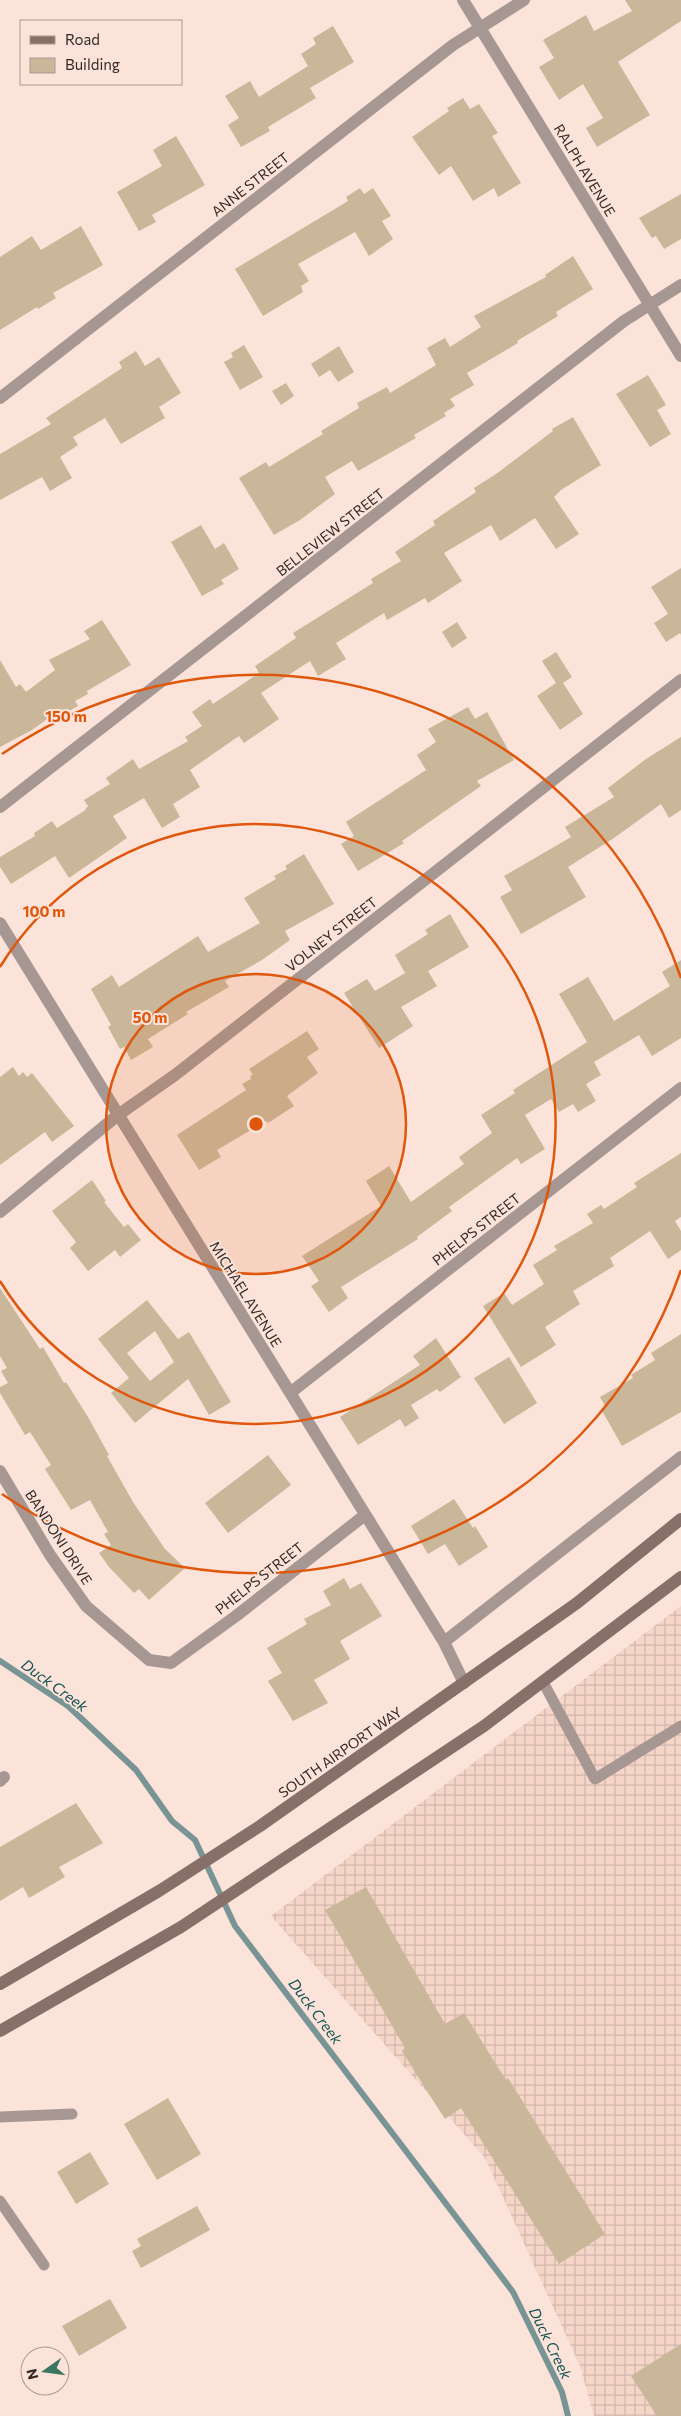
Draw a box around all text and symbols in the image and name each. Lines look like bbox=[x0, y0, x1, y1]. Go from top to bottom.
legend bbox=[20, 20, 182, 85]
text: Road bbox=[65, 30, 100, 48]
text: Building bbox=[65, 55, 120, 73]
street label: RALPH AVENUE bbox=[551, 121, 619, 219]
street label: ANNE STREET bbox=[208, 148, 292, 220]
street label: BELLEVIEW STREET bbox=[273, 485, 387, 579]
text: 150 m bbox=[45, 707, 87, 725]
street label: VOLNEY STREET bbox=[282, 893, 380, 975]
text: 100 m bbox=[23, 902, 65, 920]
text: 50 m bbox=[133, 1008, 167, 1026]
centre of rings bbox=[247, 1115, 265, 1133]
street label: PHELPS STREET bbox=[429, 1189, 524, 1269]
street label: MICHAEL AVENUE bbox=[207, 1238, 285, 1350]
street label: BANDONI DRIVE bbox=[22, 1486, 96, 1588]
street label: PHELPS STREET bbox=[212, 1538, 307, 1618]
water label: Duck Creek bbox=[18, 1655, 92, 1716]
street label: SOUTH AIRPORT WAY bbox=[275, 1703, 405, 1801]
water label: Duck Creek bbox=[285, 1975, 347, 2048]
water label: Duck Creek bbox=[526, 2304, 577, 2383]
north arrow bbox=[20, 2346, 70, 2396]
text: N bbox=[22, 2367, 41, 2381]

